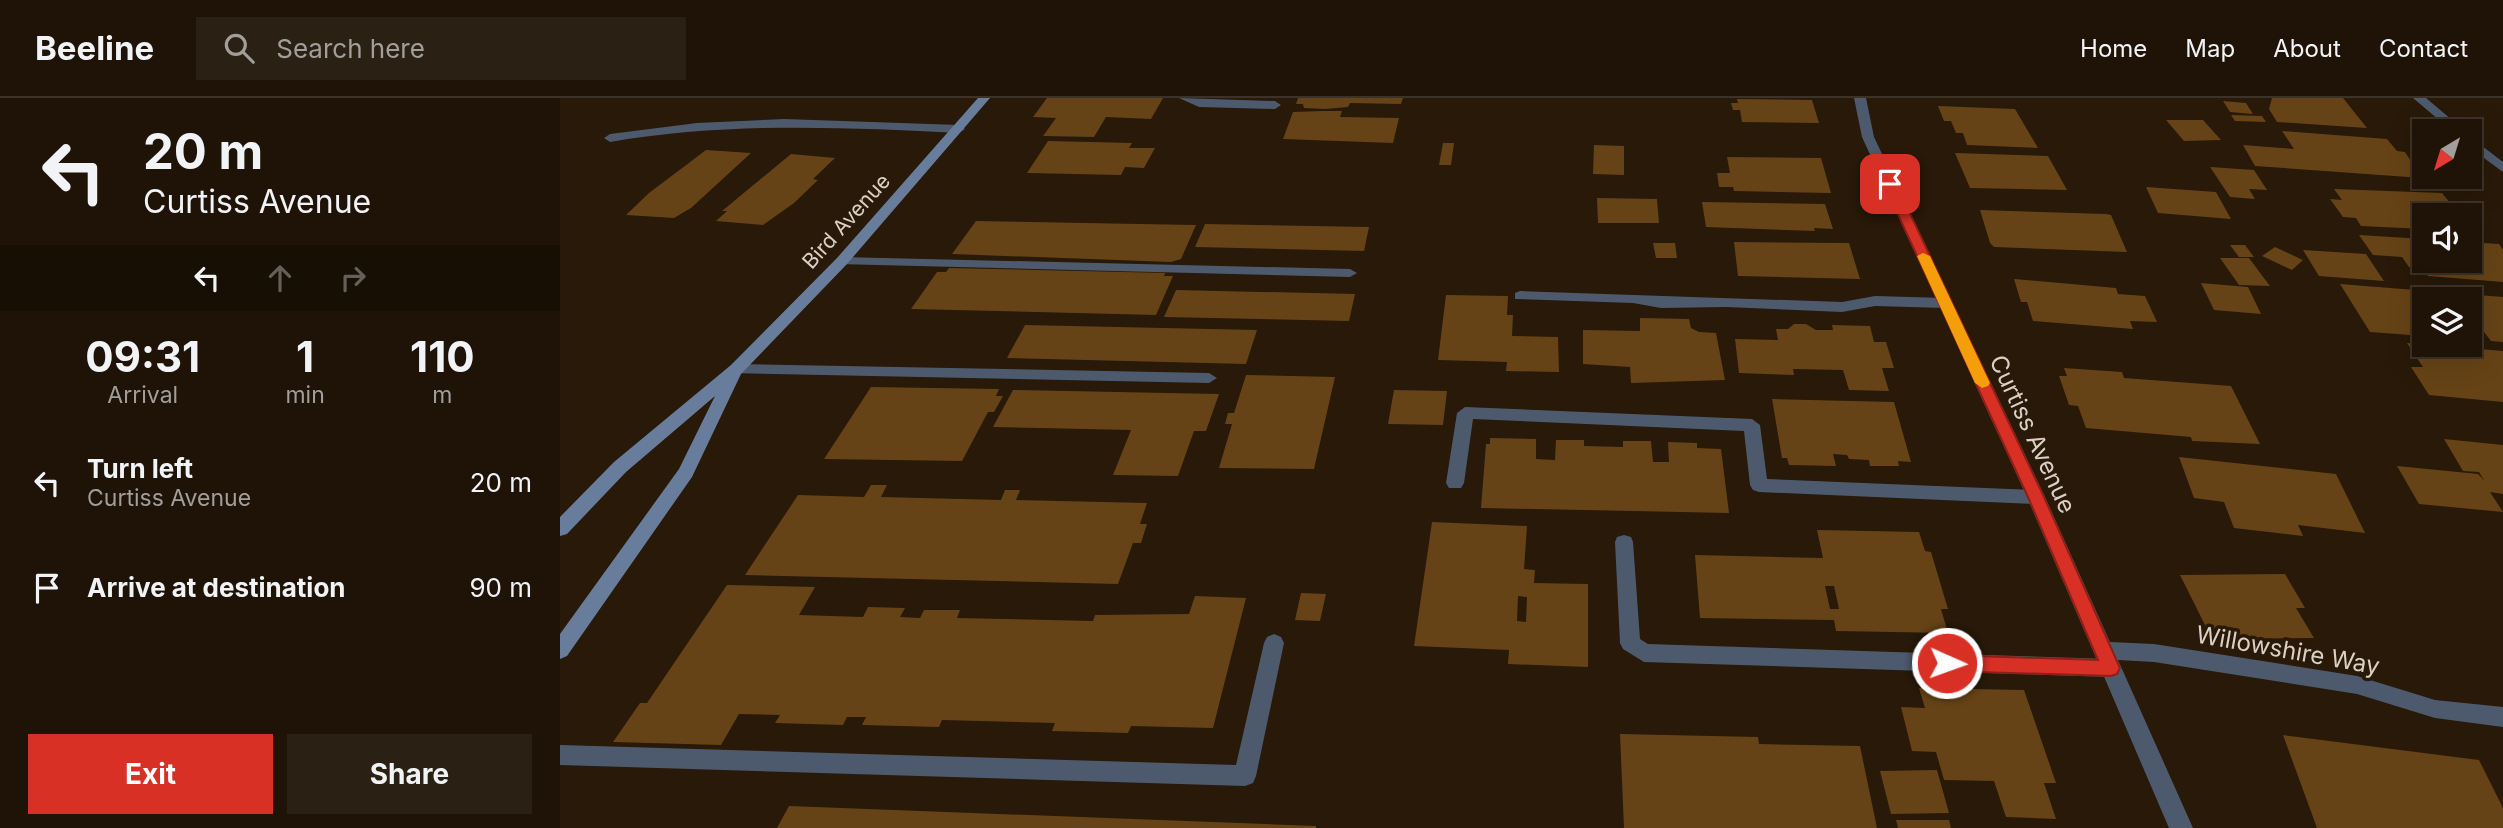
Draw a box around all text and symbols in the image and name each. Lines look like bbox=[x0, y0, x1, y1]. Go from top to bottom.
search box bbox=[196, 17, 686, 80]
text: Beeline bbox=[35, 28, 154, 68]
icon: search bbox=[220, 29, 258, 67]
text: Search here bbox=[276, 33, 425, 64]
text: Home bbox=[2080, 34, 2147, 63]
text: Map bbox=[2185, 34, 2235, 63]
text: About bbox=[2273, 34, 2341, 63]
text: Contact bbox=[2379, 34, 2468, 63]
north arrow bbox=[2412, 119, 2482, 189]
map controls bbox=[2412, 119, 2482, 357]
text: 20 m bbox=[143, 122, 263, 181]
icon: left bbox=[28, 126, 119, 217]
pin bbox=[1860, 154, 1920, 214]
icon: arrive bbox=[1871, 165, 1909, 203]
street label: Bird Avenue bbox=[797, 168, 895, 274]
text: Curtiss Avenue bbox=[143, 182, 371, 221]
button: sound bbox=[2412, 203, 2482, 273]
icon: left bbox=[188, 259, 226, 297]
icon: ahead bbox=[261, 259, 299, 297]
icon: right bbox=[334, 259, 372, 297]
button: layers bbox=[2412, 287, 2482, 357]
text: 09:31 bbox=[85, 331, 200, 382]
text: 1 bbox=[296, 331, 314, 382]
text: 110 bbox=[410, 331, 475, 382]
street label: Curtiss Avenue bbox=[1984, 350, 2082, 518]
text: Arrival bbox=[107, 381, 178, 409]
text: min bbox=[285, 381, 325, 409]
text: m bbox=[432, 381, 452, 409]
text: Turn left bbox=[87, 453, 193, 484]
icon: left bbox=[28, 464, 66, 502]
text: 20 m bbox=[470, 467, 532, 498]
text: Curtiss Avenue bbox=[87, 484, 251, 512]
icon: arrive bbox=[28, 569, 66, 607]
text: Arrive at destination bbox=[87, 572, 346, 603]
text: 90 m bbox=[469, 572, 532, 603]
street label: Willowshire Way bbox=[2194, 620, 2382, 680]
position arrow bbox=[1910, 626, 1984, 700]
button: Exit bbox=[28, 734, 273, 814]
button: Share bbox=[287, 734, 532, 814]

